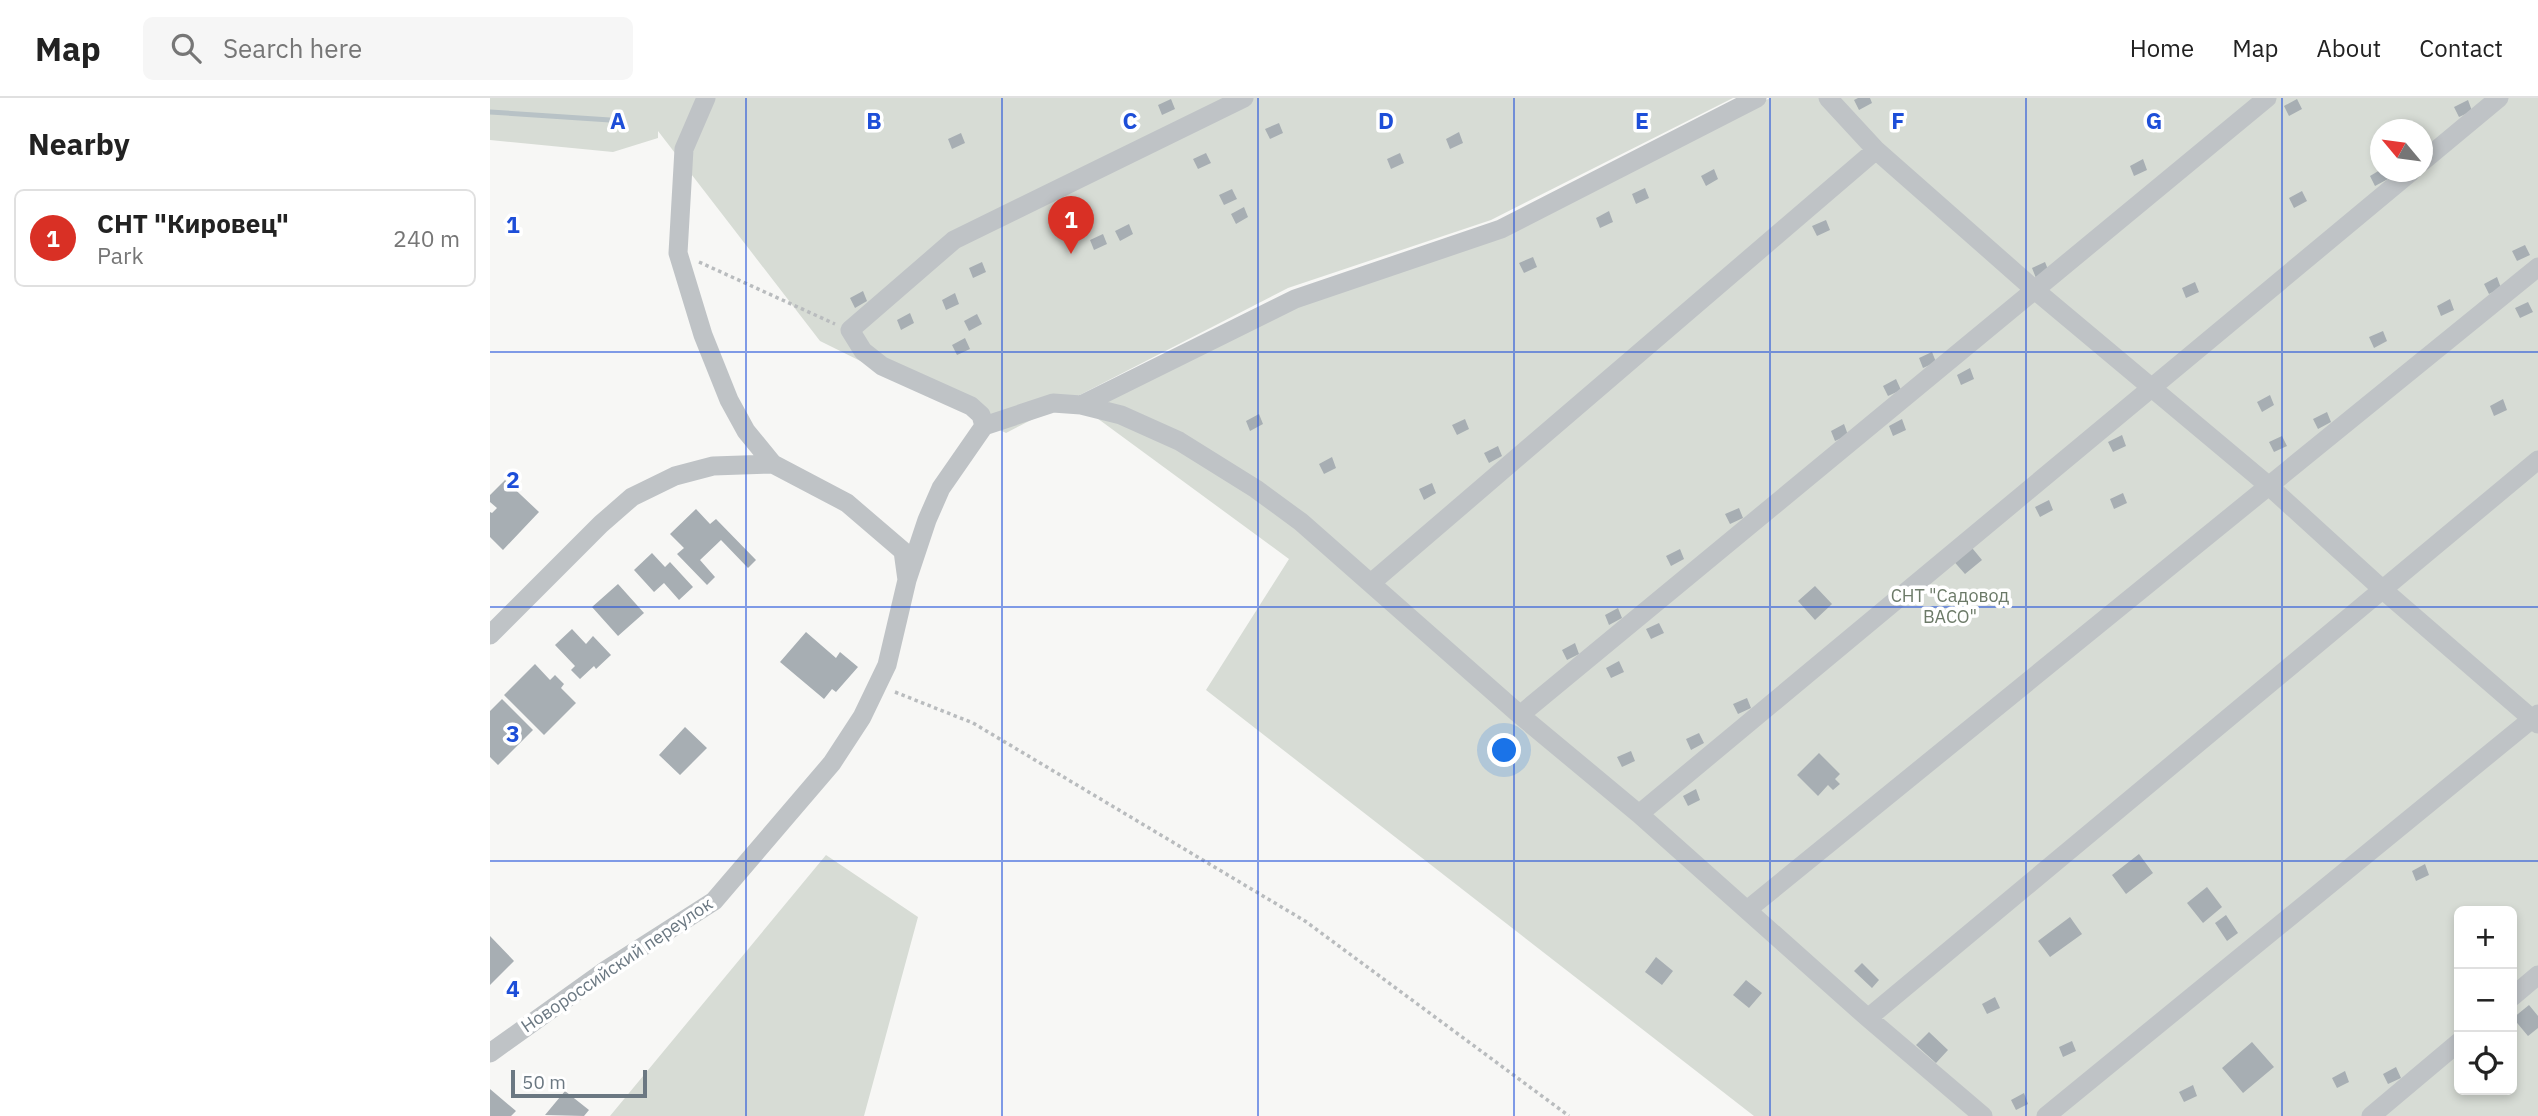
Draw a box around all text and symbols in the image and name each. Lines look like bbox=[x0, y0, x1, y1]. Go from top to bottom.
search box bbox=[143, 17, 633, 80]
text: Map bbox=[35, 27, 101, 70]
icon: search bbox=[167, 29, 205, 67]
text: Search here bbox=[223, 31, 362, 65]
text: Home bbox=[2130, 32, 2194, 64]
text: Map bbox=[2232, 32, 2278, 64]
text: About bbox=[2316, 32, 2381, 64]
text: Contact bbox=[2419, 32, 2503, 64]
text: A bbox=[610, 105, 626, 135]
text: B bbox=[866, 105, 882, 135]
text: C bbox=[1123, 105, 1138, 135]
text: D bbox=[1378, 105, 1394, 135]
text: E bbox=[1635, 105, 1649, 135]
text: F bbox=[1891, 105, 1905, 135]
text: G bbox=[2146, 105, 2162, 135]
north arrow bbox=[2370, 119, 2433, 182]
text: Nearby bbox=[28, 124, 130, 163]
pin: 1 bbox=[1048, 196, 1094, 254]
text: СНТ "Кировец" bbox=[97, 206, 289, 240]
text: 1 bbox=[506, 209, 520, 239]
text: 1 bbox=[46, 223, 60, 253]
text: 240 m bbox=[393, 223, 460, 253]
text: Park bbox=[97, 240, 144, 270]
text: 2 bbox=[506, 464, 520, 494]
park label: СНТ "Садовод ВАСО" bbox=[1891, 584, 2010, 628]
text: 3 bbox=[506, 718, 520, 748]
your location bbox=[1487, 733, 1521, 767]
street label: Новороссийский переулок bbox=[516, 892, 717, 1037]
map controls bbox=[2454, 906, 2517, 1095]
button: + bbox=[2454, 906, 2517, 969]
button: − bbox=[2454, 969, 2517, 1032]
text: 4 bbox=[506, 973, 520, 1003]
button: locate bbox=[2454, 1032, 2517, 1095]
scale bar bbox=[511, 1067, 648, 1099]
text: 50 m bbox=[522, 1070, 566, 1094]

